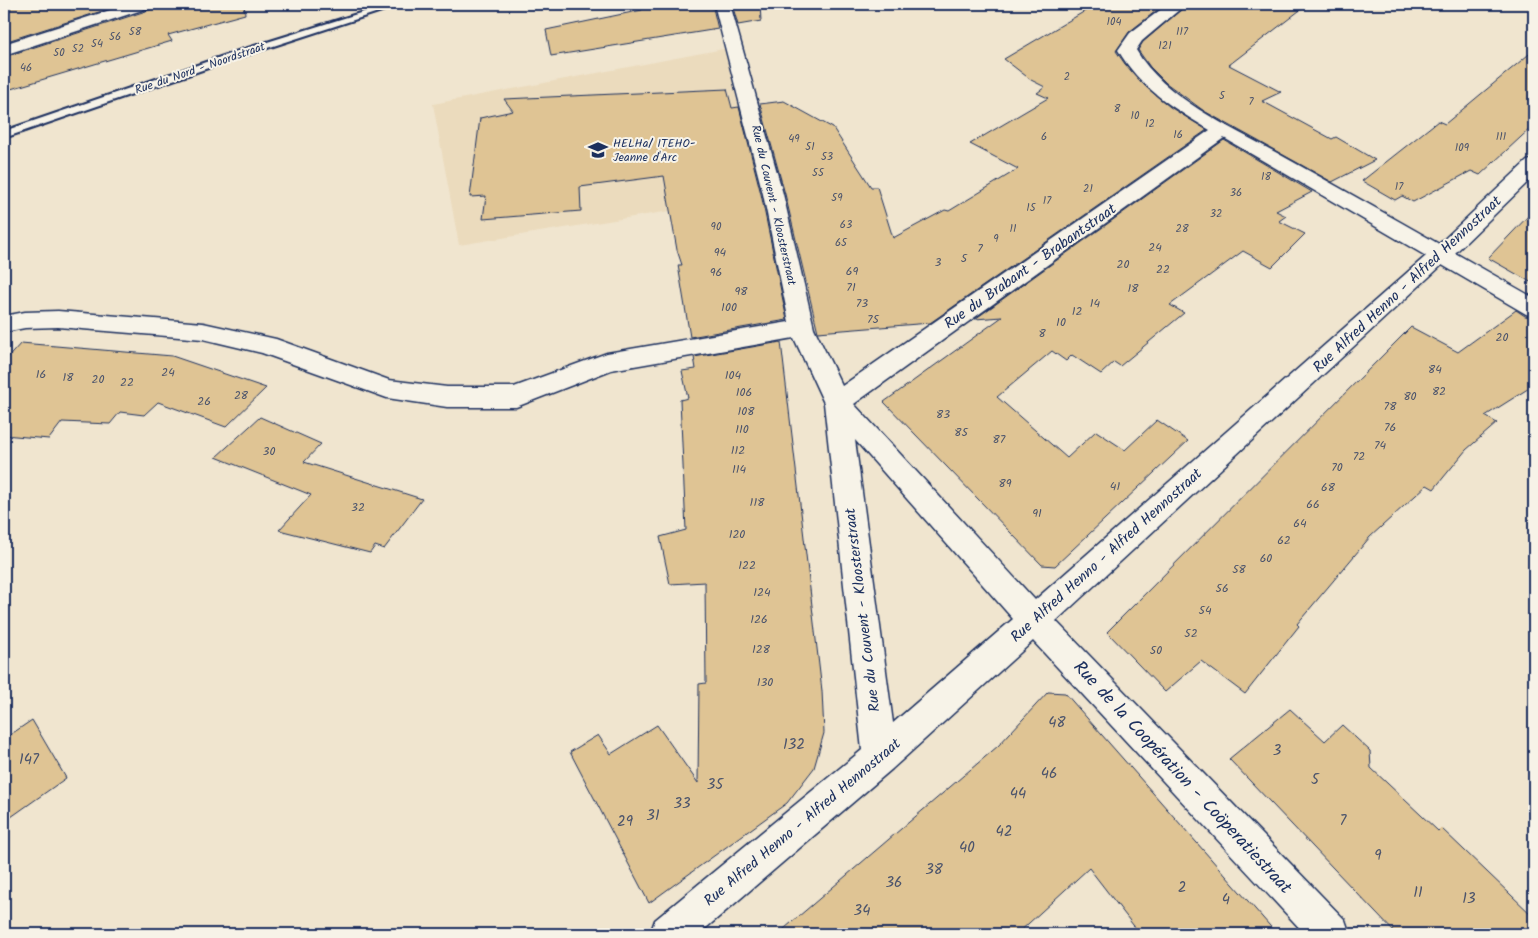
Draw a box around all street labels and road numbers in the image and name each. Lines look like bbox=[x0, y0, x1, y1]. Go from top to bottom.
street label: Rue du Nord - Noordstraat bbox=[132, 37, 268, 100]
street label: Rue du Couvent - Kloosterstraat bbox=[746, 123, 801, 288]
street label: Rue Alfred Henno - Alfred Hennostraat bbox=[1308, 190, 1508, 379]
street label: Rue du Brabant - Brabantstraat bbox=[939, 198, 1122, 336]
street label: Rue Alfred Henno - Alfred Hennostraat bbox=[1005, 463, 1208, 649]
street label: Rue du Couvent - Kloosterstraat bbox=[839, 506, 887, 713]
street label: Rue de la Coopération - Coöperatiestraat bbox=[1065, 655, 1299, 902]
street label: Rue Alfred Henno - Alfred Hennostraat bbox=[699, 733, 907, 913]

